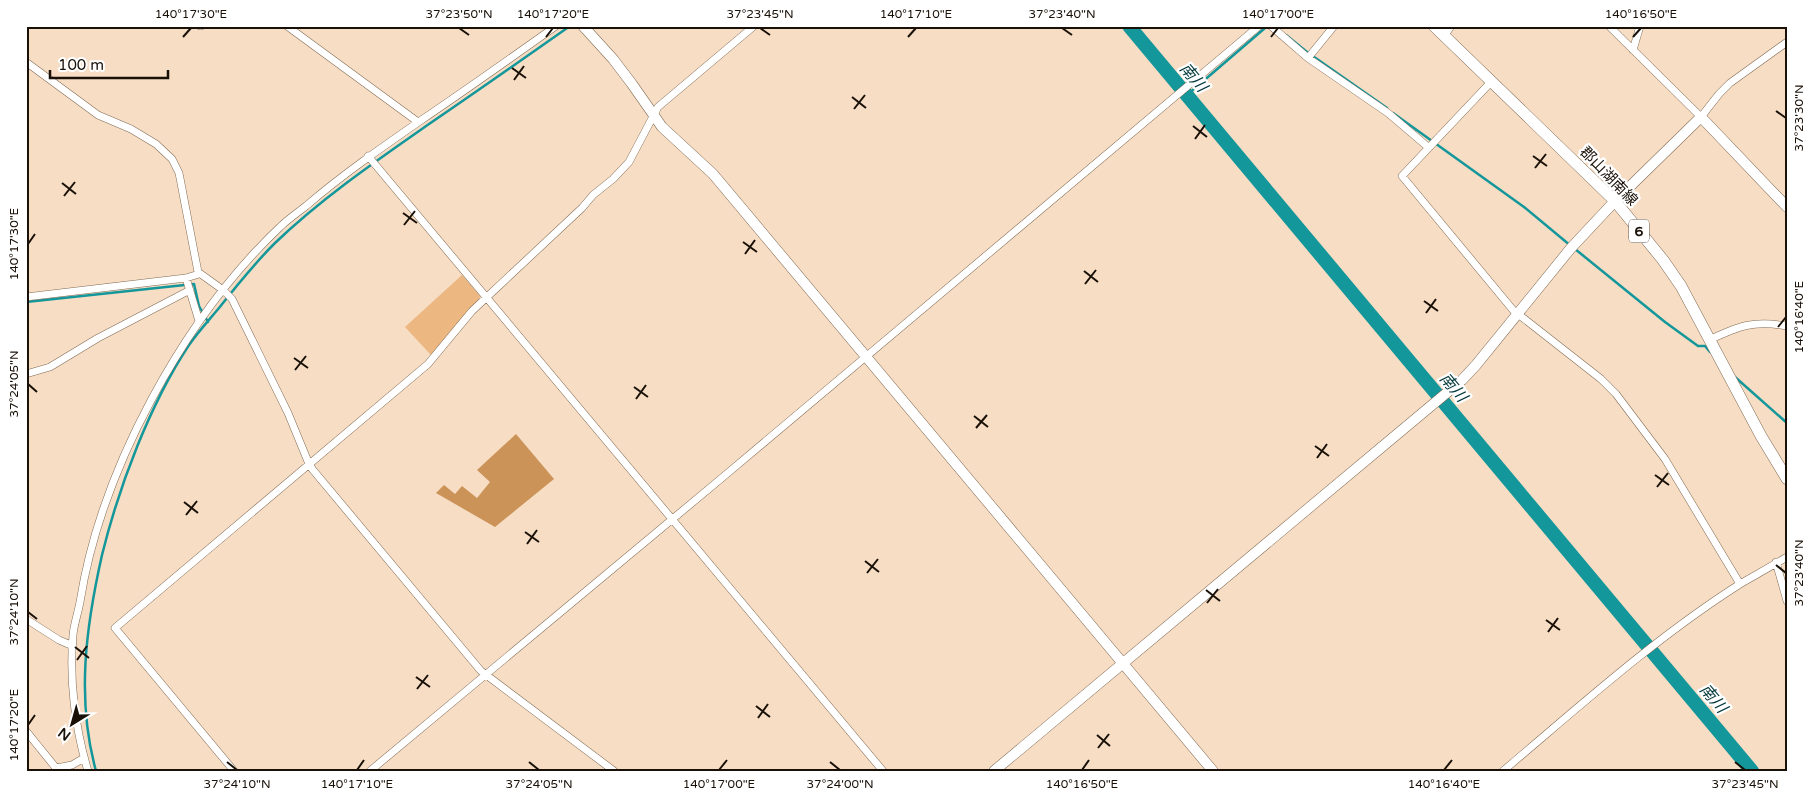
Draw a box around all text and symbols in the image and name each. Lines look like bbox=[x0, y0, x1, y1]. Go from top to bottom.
text: 140°17'30"E bbox=[155, 7, 228, 21]
text: 37°23'50"N bbox=[425, 7, 493, 21]
text: 140°17'20"E bbox=[517, 7, 590, 21]
text: 37°23'45"N bbox=[726, 7, 794, 21]
text: 140°17'10"E bbox=[880, 7, 953, 21]
text: 37°23'40"N bbox=[1028, 7, 1096, 21]
text: 140°17'00"E bbox=[1242, 7, 1315, 21]
text: 140°16'50"E bbox=[1605, 7, 1678, 21]
scale bar bbox=[50, 48, 168, 80]
text: 100 m bbox=[58, 56, 104, 74]
water label: 南川 bbox=[1175, 59, 1212, 98]
text: 37°23'30"N bbox=[1792, 84, 1806, 152]
street label: 郡山湖南線 bbox=[1576, 143, 1642, 209]
text: 140°17'30"E bbox=[7, 207, 21, 280]
road number: 6 bbox=[1629, 220, 1649, 242]
text: 140°16'40"E bbox=[1792, 280, 1806, 353]
text: 37°24'05"N bbox=[7, 350, 21, 418]
water label: 南川 bbox=[1435, 369, 1472, 408]
text: 37°23'40"N bbox=[1792, 539, 1806, 607]
text: 37°24'10"N bbox=[7, 578, 21, 646]
water label: 南川 bbox=[1695, 680, 1732, 719]
text: 140°17'20"E bbox=[7, 688, 21, 761]
north arrow bbox=[48, 700, 98, 750]
text: N bbox=[55, 724, 74, 744]
text: 37°24'10"N bbox=[203, 777, 271, 791]
text: 140°17'10"E bbox=[321, 777, 394, 791]
text: 37°24'05"N bbox=[505, 777, 573, 791]
text: 140°17'00"E bbox=[683, 777, 756, 791]
text: 37°24'00"N bbox=[806, 777, 874, 791]
text: 140°16'50"E bbox=[1046, 777, 1119, 791]
text: 140°16'40"E bbox=[1408, 777, 1481, 791]
text: 37°23'45"N bbox=[1711, 777, 1779, 791]

